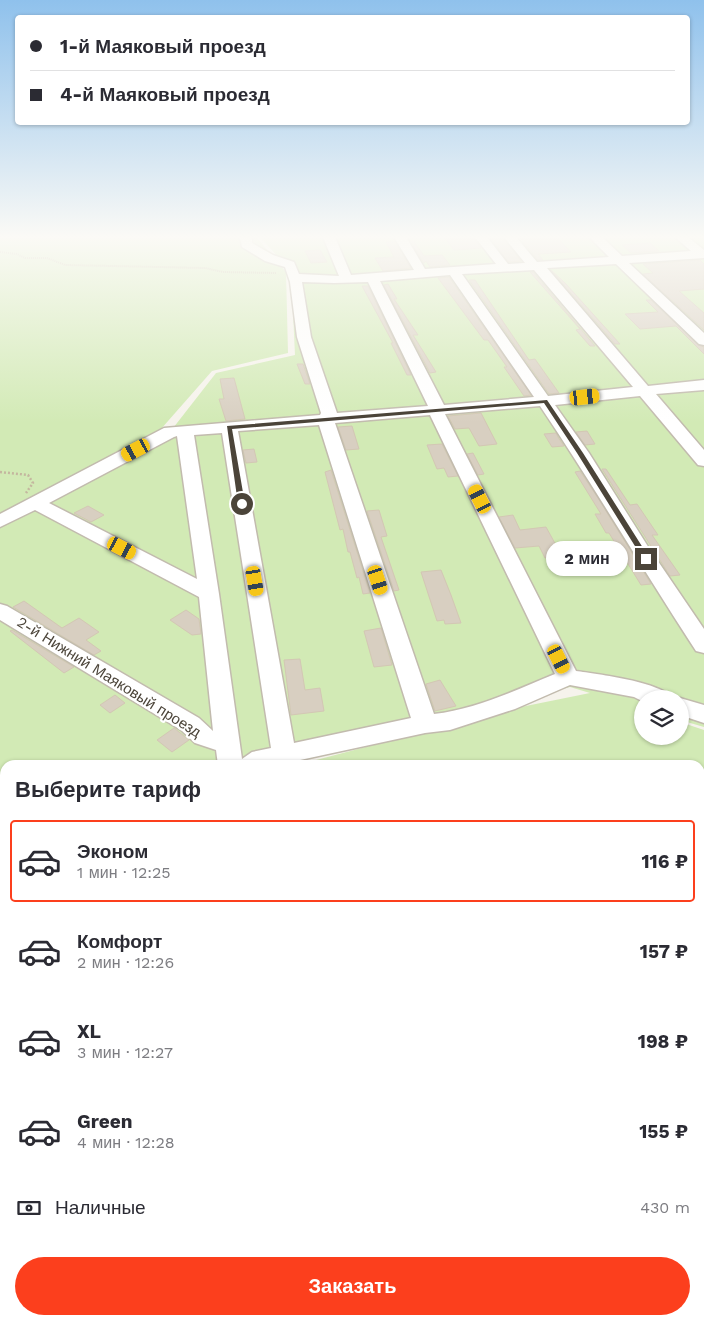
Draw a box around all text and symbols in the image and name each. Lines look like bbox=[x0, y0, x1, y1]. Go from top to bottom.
text: 1-й Маяковый проезд bbox=[60, 35, 266, 58]
text: 4-й Маяковый проезд bbox=[60, 83, 270, 106]
car bbox=[569, 388, 600, 406]
car bbox=[119, 436, 152, 464]
car bbox=[466, 482, 493, 516]
route start bbox=[231, 493, 253, 515]
car bbox=[105, 535, 138, 561]
callout: 2 мин bbox=[546, 542, 628, 576]
route end bbox=[635, 548, 657, 570]
text: 2 мин bbox=[564, 549, 610, 568]
car bbox=[366, 563, 389, 597]
car bbox=[245, 565, 264, 597]
street label: 2-й Нижний Маяковый проезд bbox=[14, 613, 205, 741]
car bbox=[545, 642, 572, 676]
map controls bbox=[634, 690, 689, 745]
button: layers bbox=[634, 690, 689, 745]
text: Выберите тариф bbox=[15, 777, 201, 802]
icon: car bbox=[17, 839, 62, 884]
text: Эконом bbox=[77, 840, 148, 863]
text: 116 ₽ bbox=[641, 850, 688, 873]
text: 1 мин · 12:25 bbox=[77, 863, 171, 882]
icon: car bbox=[17, 929, 62, 974]
text: Комфорт bbox=[77, 930, 162, 953]
text: 157 ₽ bbox=[640, 940, 688, 963]
text: 2 мин · 12:26 bbox=[77, 953, 174, 972]
icon: car bbox=[17, 1019, 62, 1064]
text: XL bbox=[77, 1020, 101, 1043]
text: 198 ₽ bbox=[638, 1030, 688, 1053]
text: 3 мин · 12:27 bbox=[77, 1043, 173, 1062]
icon: car bbox=[17, 1109, 62, 1154]
text: Green bbox=[77, 1110, 133, 1133]
text: 155 ₽ bbox=[639, 1120, 688, 1143]
text: 4 мин · 12:28 bbox=[77, 1133, 175, 1152]
icon: cash bbox=[15, 1194, 43, 1222]
text: Наличные bbox=[55, 1196, 146, 1219]
text: 430 m bbox=[640, 1198, 690, 1217]
button: Заказать bbox=[15, 1257, 690, 1315]

